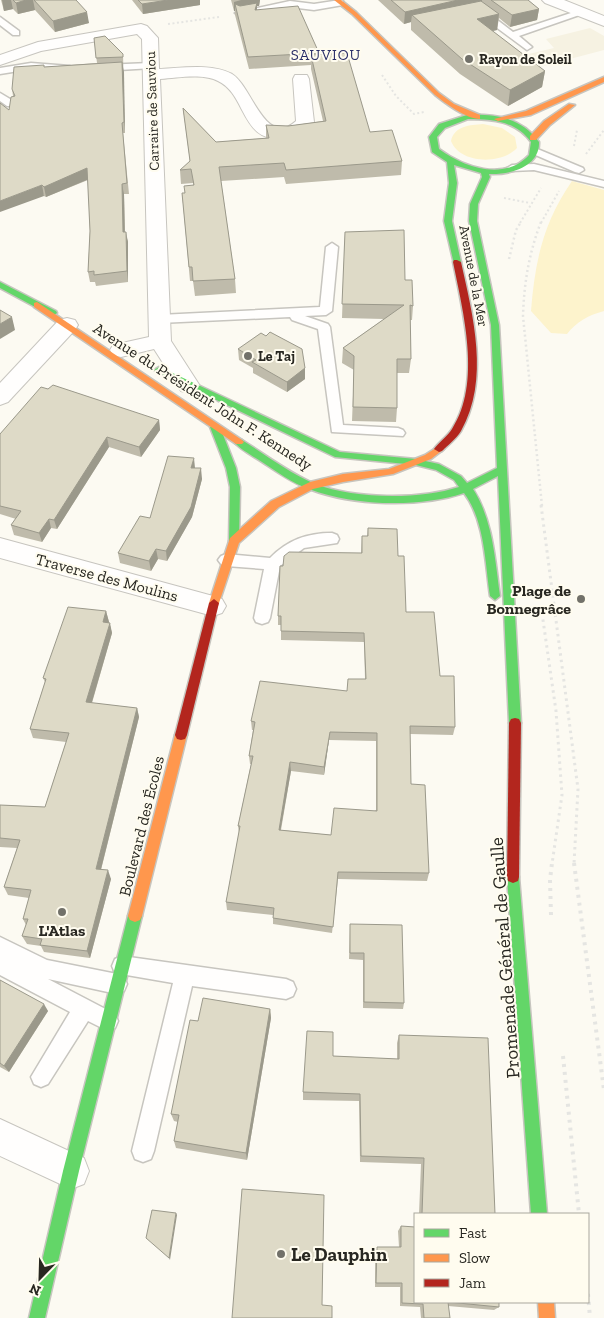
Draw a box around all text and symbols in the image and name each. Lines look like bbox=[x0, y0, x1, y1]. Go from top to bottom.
district label: SAUVIOU bbox=[291, 46, 361, 64]
street label: Carraire de Sauviou bbox=[142, 51, 163, 171]
place label: Rayon de Soleil bbox=[479, 51, 572, 68]
marker: Rayon de Soleil bbox=[463, 53, 475, 65]
street label: Avenue de la Mer bbox=[455, 224, 492, 328]
street label: Avenue du Président John F. Kennedy bbox=[90, 318, 316, 475]
place label: Le Taj bbox=[258, 348, 295, 365]
marker: Le Taj bbox=[242, 350, 254, 362]
street label: Traverse des Moulins bbox=[33, 549, 180, 606]
place label: Plage de Bonnegrâce bbox=[486, 581, 571, 618]
marker: Plage de Bonnegrâce bbox=[575, 593, 587, 605]
street label: Boulevard des Écoles bbox=[115, 754, 168, 898]
street label: Promenade Général de Gaulle bbox=[485, 837, 524, 1079]
marker: L'Atlas bbox=[56, 906, 68, 918]
place label: L'Atlas bbox=[39, 921, 85, 940]
legend bbox=[414, 1213, 589, 1303]
text: Fast bbox=[459, 1224, 487, 1242]
place label: Le Dauphin bbox=[291, 1243, 388, 1266]
marker: Le Dauphin bbox=[275, 1248, 287, 1260]
text: Slow bbox=[459, 1249, 491, 1267]
north arrow bbox=[15, 1253, 65, 1303]
text: Jam bbox=[459, 1274, 486, 1292]
text: N bbox=[27, 1279, 43, 1299]

